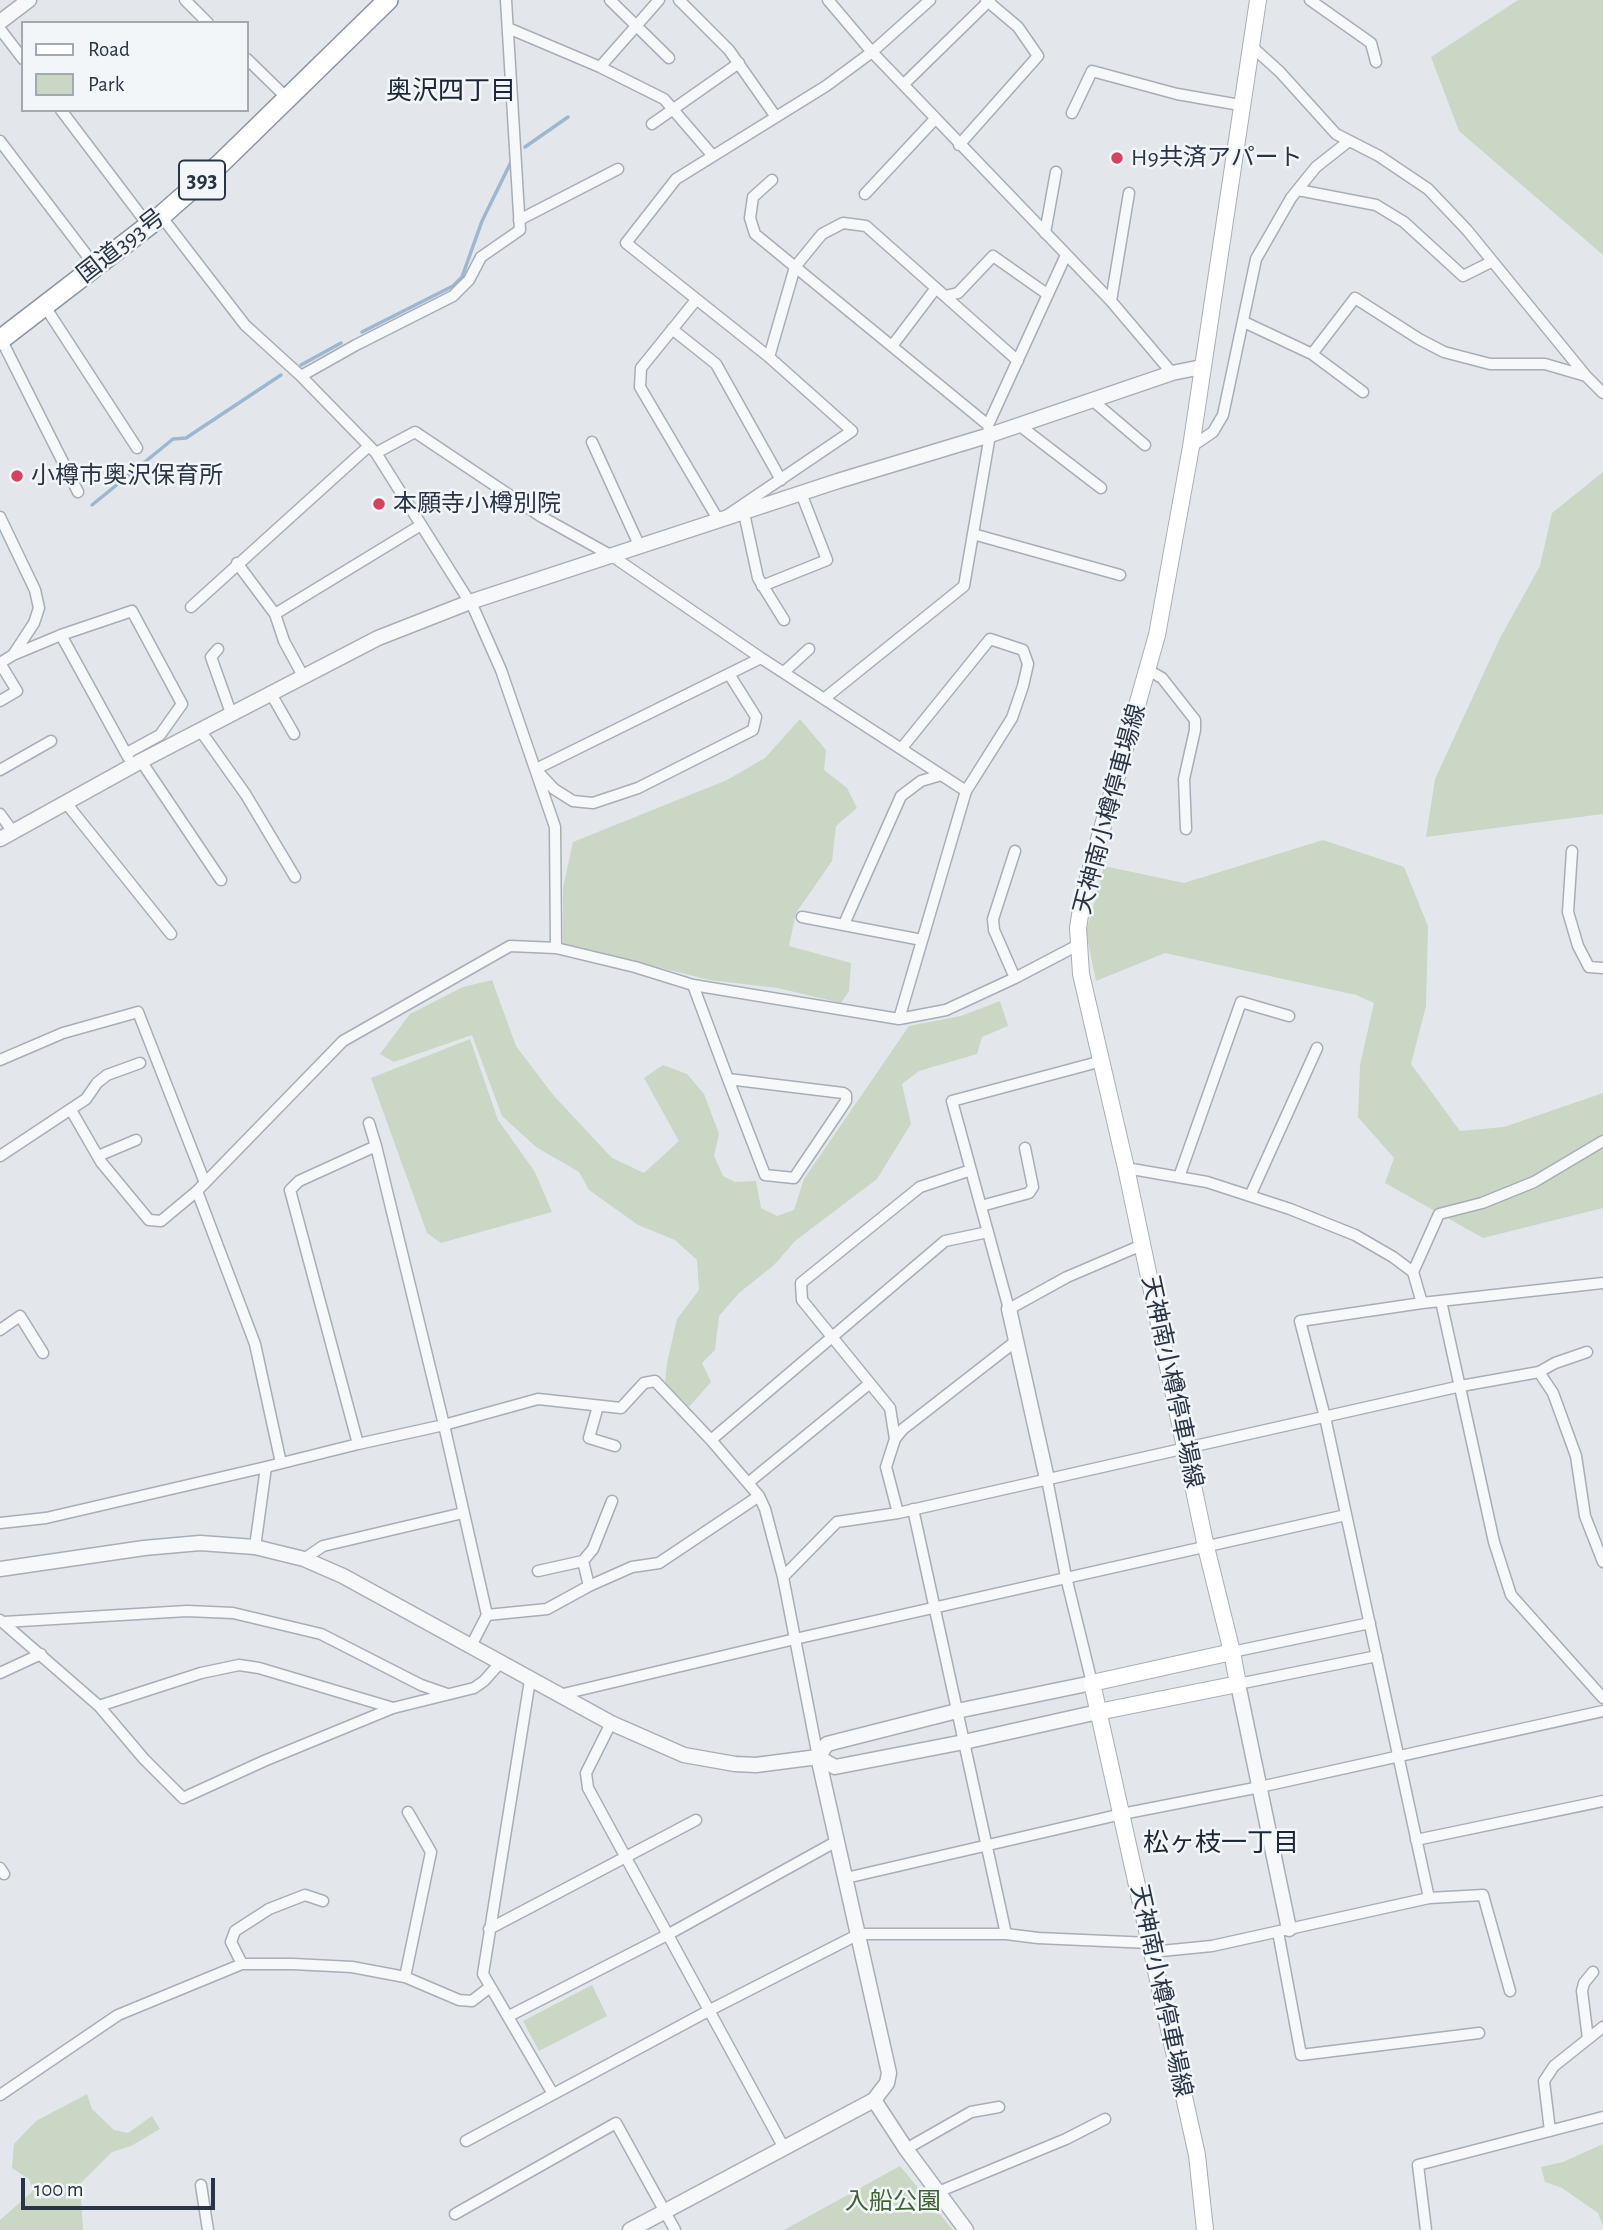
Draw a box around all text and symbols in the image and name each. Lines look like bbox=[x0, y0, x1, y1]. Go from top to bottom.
legend bbox=[21, 21, 248, 112]
text: Road bbox=[88, 39, 130, 60]
text: Park bbox=[88, 74, 124, 95]
district label: 奥沢四丁目 bbox=[386, 75, 516, 107]
place label: H9共済アパート bbox=[1131, 144, 1303, 172]
marker: H9共済アパート bbox=[1109, 150, 1125, 166]
road number: 393 bbox=[179, 160, 225, 200]
street label: 国道393号 bbox=[72, 203, 170, 289]
place label: 小樽市奥沢保育所 bbox=[31, 462, 223, 490]
marker: 小樽市奥沢保育所 bbox=[9, 468, 25, 484]
place label: 本願寺小樽別院 bbox=[393, 490, 561, 518]
marker: 本願寺小樽別院 bbox=[371, 496, 387, 512]
street label: 天神南小樽停車場線 bbox=[1068, 701, 1152, 917]
street label: 天神南小樽停車場線 bbox=[1135, 1273, 1209, 1491]
district label: 松ヶ枝一丁目 bbox=[1143, 1827, 1299, 1859]
street label: 天神南小樽停車場線 bbox=[1124, 1882, 1198, 2100]
scale bar bbox=[24, 2164, 219, 2208]
text: 100 m bbox=[34, 2179, 84, 2200]
park label: 入船公園 bbox=[845, 2188, 941, 2216]

